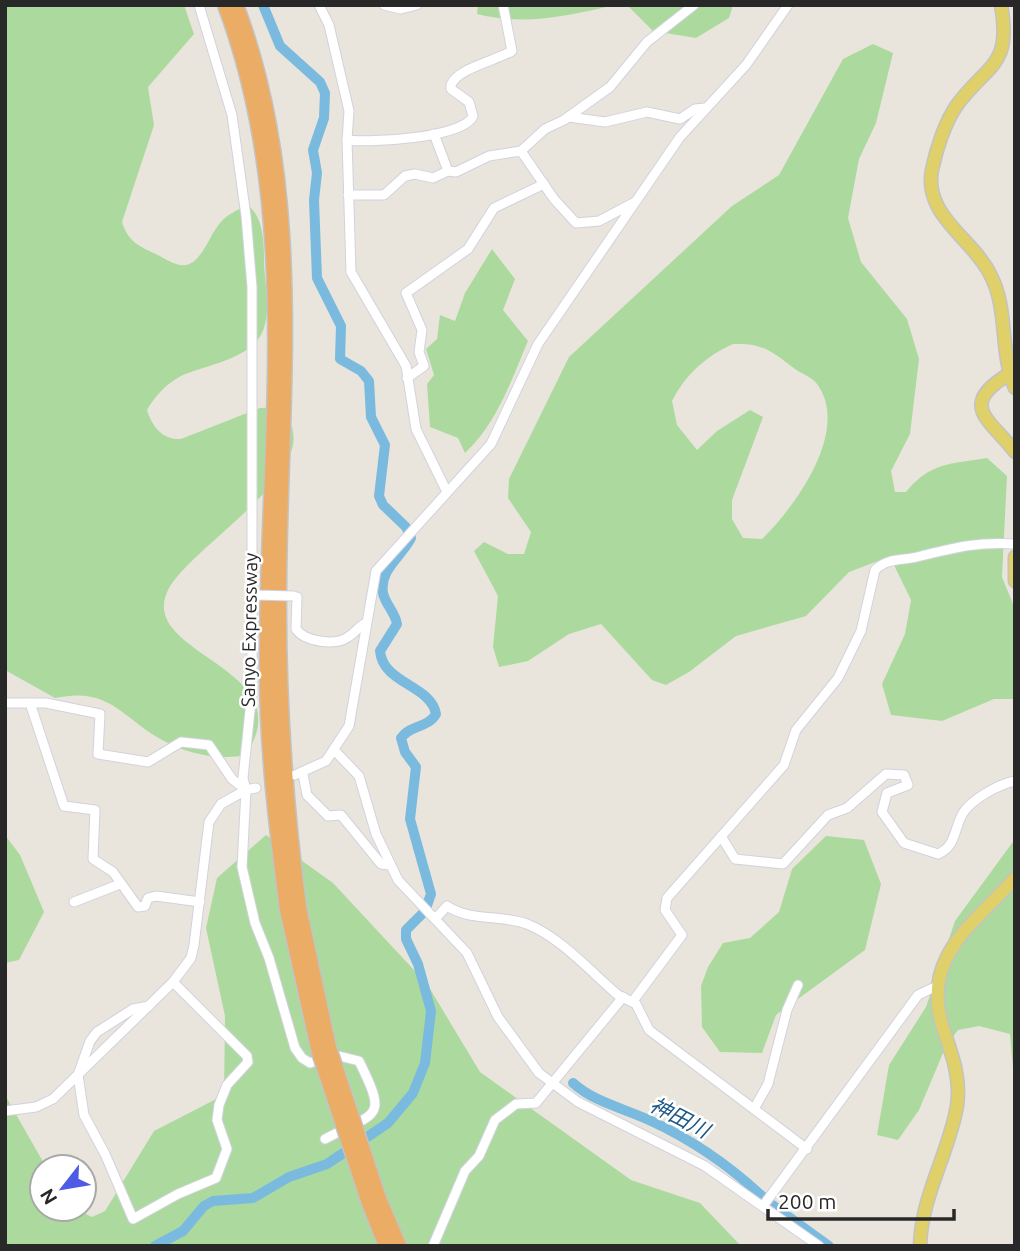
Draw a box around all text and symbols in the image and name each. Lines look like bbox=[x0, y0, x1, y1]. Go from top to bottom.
street label: Sanyo Expressway bbox=[237, 553, 261, 707]
water label: 神田川 bbox=[646, 1092, 715, 1143]
north arrow bbox=[28, 1153, 98, 1223]
scale bar bbox=[768, 1178, 954, 1222]
text: N bbox=[35, 1185, 62, 1209]
text: 200 m bbox=[778, 1189, 836, 1213]

